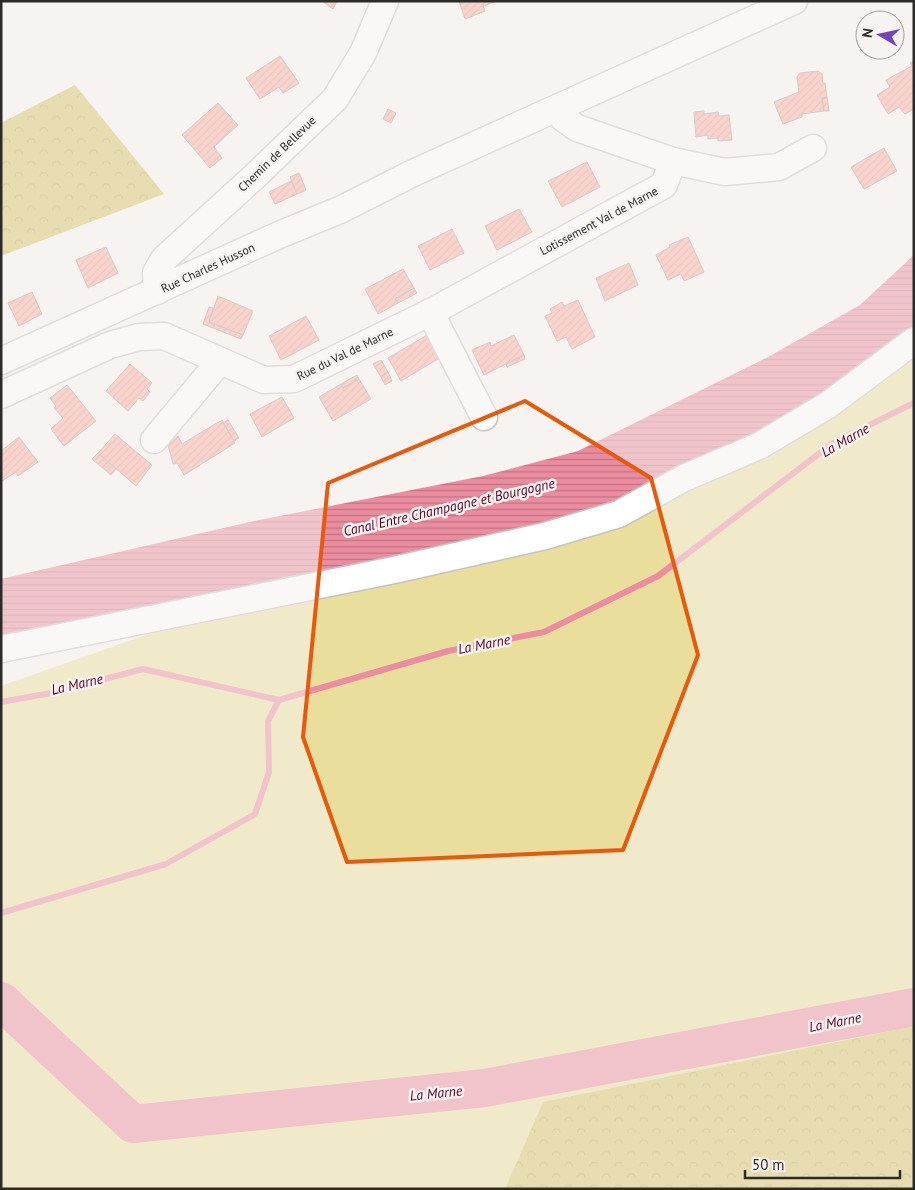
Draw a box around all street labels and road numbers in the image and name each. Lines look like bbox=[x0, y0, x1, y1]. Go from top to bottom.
street label: Chemin de Bellevue bbox=[235, 113, 319, 195]
street label: Lotissement Val de Marne bbox=[537, 183, 660, 258]
street label: Rue Charles Husson bbox=[159, 239, 257, 296]
street label: Rue du Val de Marne bbox=[294, 324, 395, 383]

